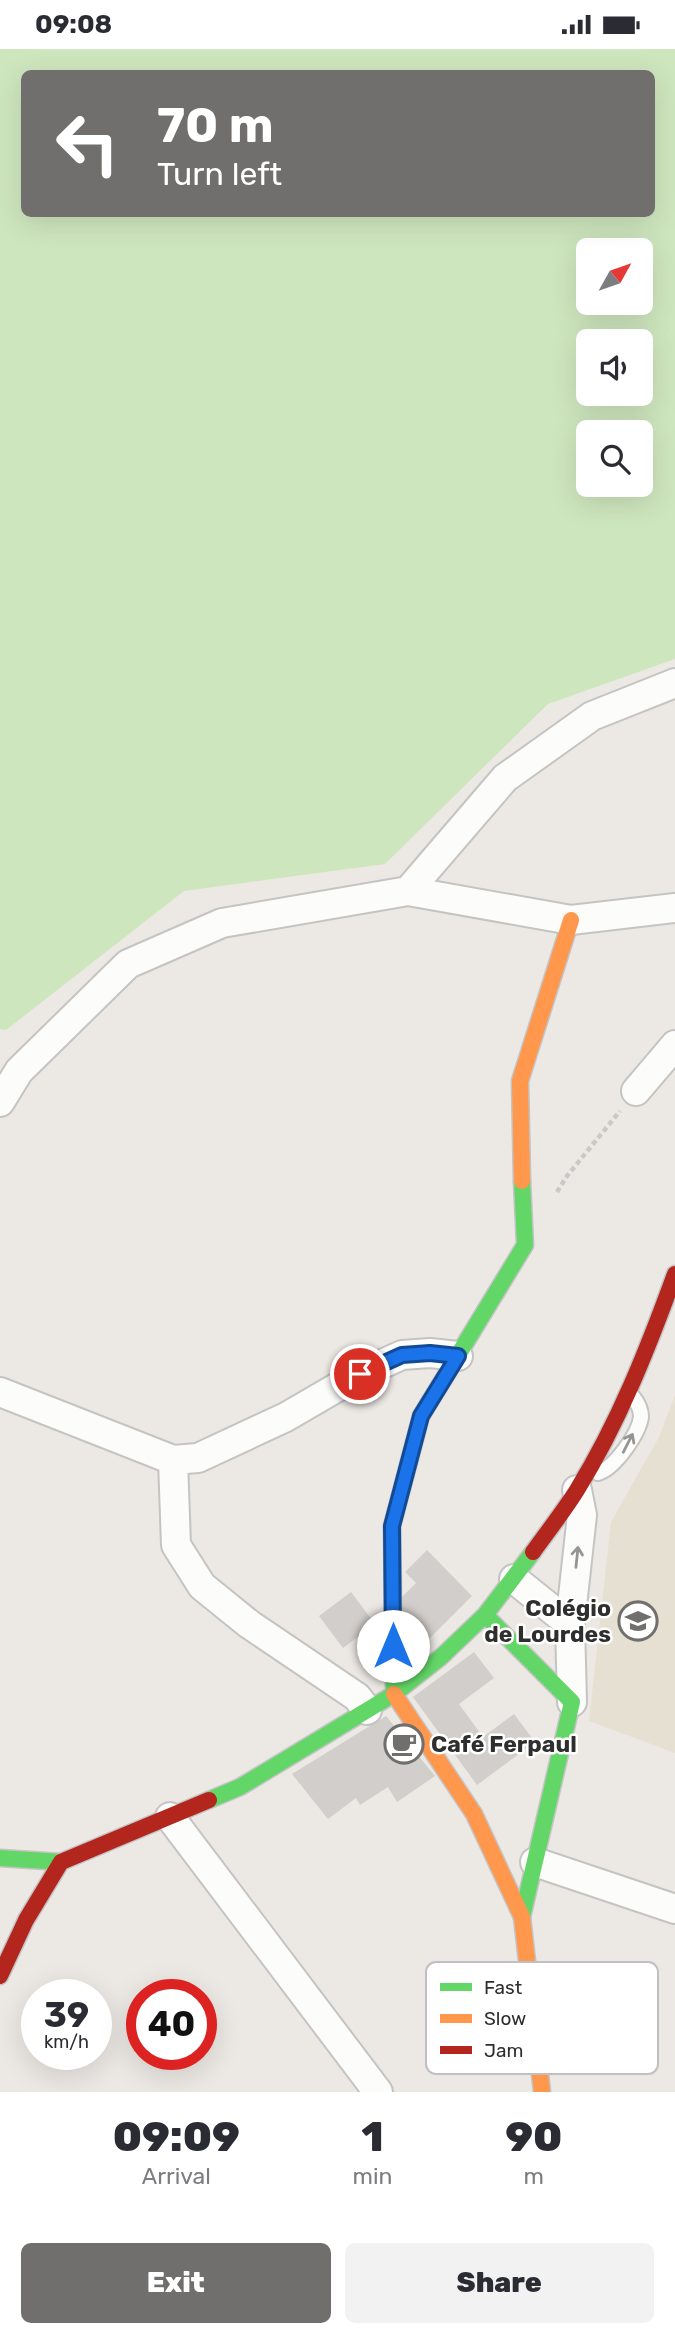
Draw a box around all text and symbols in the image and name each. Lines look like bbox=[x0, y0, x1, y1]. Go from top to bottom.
text: 09:08 bbox=[35, 9, 112, 40]
text: 70 m bbox=[157, 96, 274, 154]
icon: left bbox=[42, 98, 133, 189]
text: Turn left bbox=[157, 155, 282, 193]
north arrow bbox=[576, 238, 653, 315]
map controls bbox=[576, 238, 653, 497]
button: sound bbox=[576, 329, 653, 406]
button: search bbox=[576, 420, 653, 497]
pin bbox=[330, 1344, 390, 1404]
icon: arrive bbox=[341, 1355, 379, 1393]
one-way arrow bbox=[621, 1433, 635, 1454]
one-way arrow bbox=[571, 1546, 584, 1568]
place label: Colégio de Lourdes bbox=[484, 1594, 611, 1648]
school or university icon: Colégio de Lourdes bbox=[617, 1600, 659, 1642]
position arrow bbox=[356, 1609, 430, 1683]
cafe icon: Café Ferpaul bbox=[383, 1723, 425, 1765]
place label: Café Ferpaul bbox=[431, 1730, 577, 1758]
legend bbox=[426, 1962, 658, 2074]
text: Fast bbox=[484, 1976, 523, 1999]
speed limit sign: 40 bbox=[126, 1979, 217, 2070]
text: 39 bbox=[44, 1994, 89, 2036]
text: Slow bbox=[484, 2007, 526, 2030]
text: km/h bbox=[44, 2031, 89, 2053]
text: Jam bbox=[484, 2039, 523, 2062]
text: 09:09 bbox=[113, 2112, 240, 2162]
text: 1 bbox=[361, 2112, 384, 2162]
text: 90 bbox=[505, 2112, 562, 2162]
text: Arrival bbox=[142, 2162, 211, 2190]
text: min bbox=[353, 2162, 392, 2190]
text: m bbox=[524, 2162, 544, 2190]
button: Exit bbox=[21, 2243, 331, 2323]
button: Share bbox=[345, 2243, 654, 2323]

